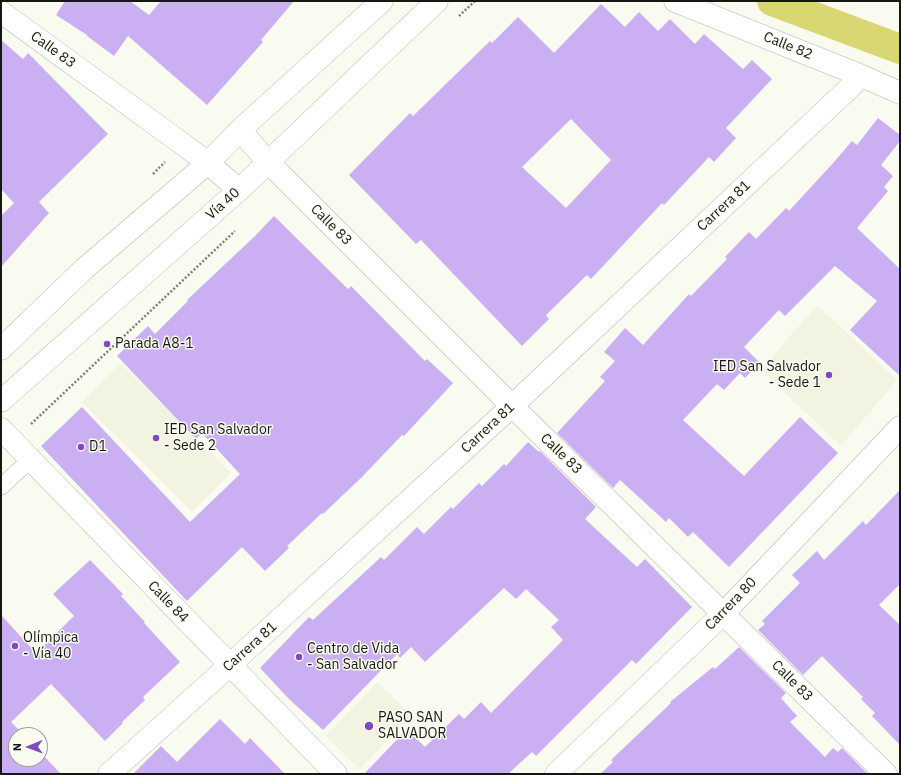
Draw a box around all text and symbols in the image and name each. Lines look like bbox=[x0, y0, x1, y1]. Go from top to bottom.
street label: Calle 83 bbox=[27, 28, 79, 72]
street label: Calle 82 bbox=[761, 29, 815, 63]
street label: Carrera 81 bbox=[694, 177, 754, 235]
street label: Vía 40 bbox=[203, 185, 243, 223]
street label: Calle 83 bbox=[307, 201, 355, 249]
place label: Parada A8-1 bbox=[115, 336, 194, 352]
marker: Parada A8-1 bbox=[102, 339, 112, 349]
place label: IED San Salvador - Sede 1 bbox=[713, 359, 821, 392]
marker: IED San Salvador - Sede 1 bbox=[824, 370, 834, 380]
street label: Carrera 81 bbox=[458, 399, 518, 457]
place label: IED San Salvador - Sede 2 bbox=[164, 422, 272, 454]
street label: Calle 83 bbox=[537, 430, 585, 478]
marker: IED San Salvador - Sede 2 bbox=[151, 433, 161, 443]
place label: D1 bbox=[89, 439, 107, 455]
marker: D1 bbox=[76, 442, 86, 452]
street label: Carrera 80 bbox=[702, 574, 760, 634]
street label: Calle 84 bbox=[144, 578, 192, 626]
street label: Carrera 81 bbox=[220, 618, 280, 676]
place label: Olímpica - Vía 40 bbox=[23, 630, 79, 662]
marker: Olímpica - Vía 40 bbox=[10, 641, 20, 651]
place label: Centro de Vida - San Salvador bbox=[307, 641, 399, 674]
marker: Centro de Vida - San Salvador bbox=[294, 652, 304, 662]
street label: Calle 83 bbox=[768, 657, 816, 705]
place label: PASO SAN SALVADOR bbox=[378, 710, 446, 742]
marker: PASO SAN SALVADOR bbox=[363, 720, 375, 732]
north arrow bbox=[8, 727, 48, 767]
text: N bbox=[10, 743, 24, 751]

